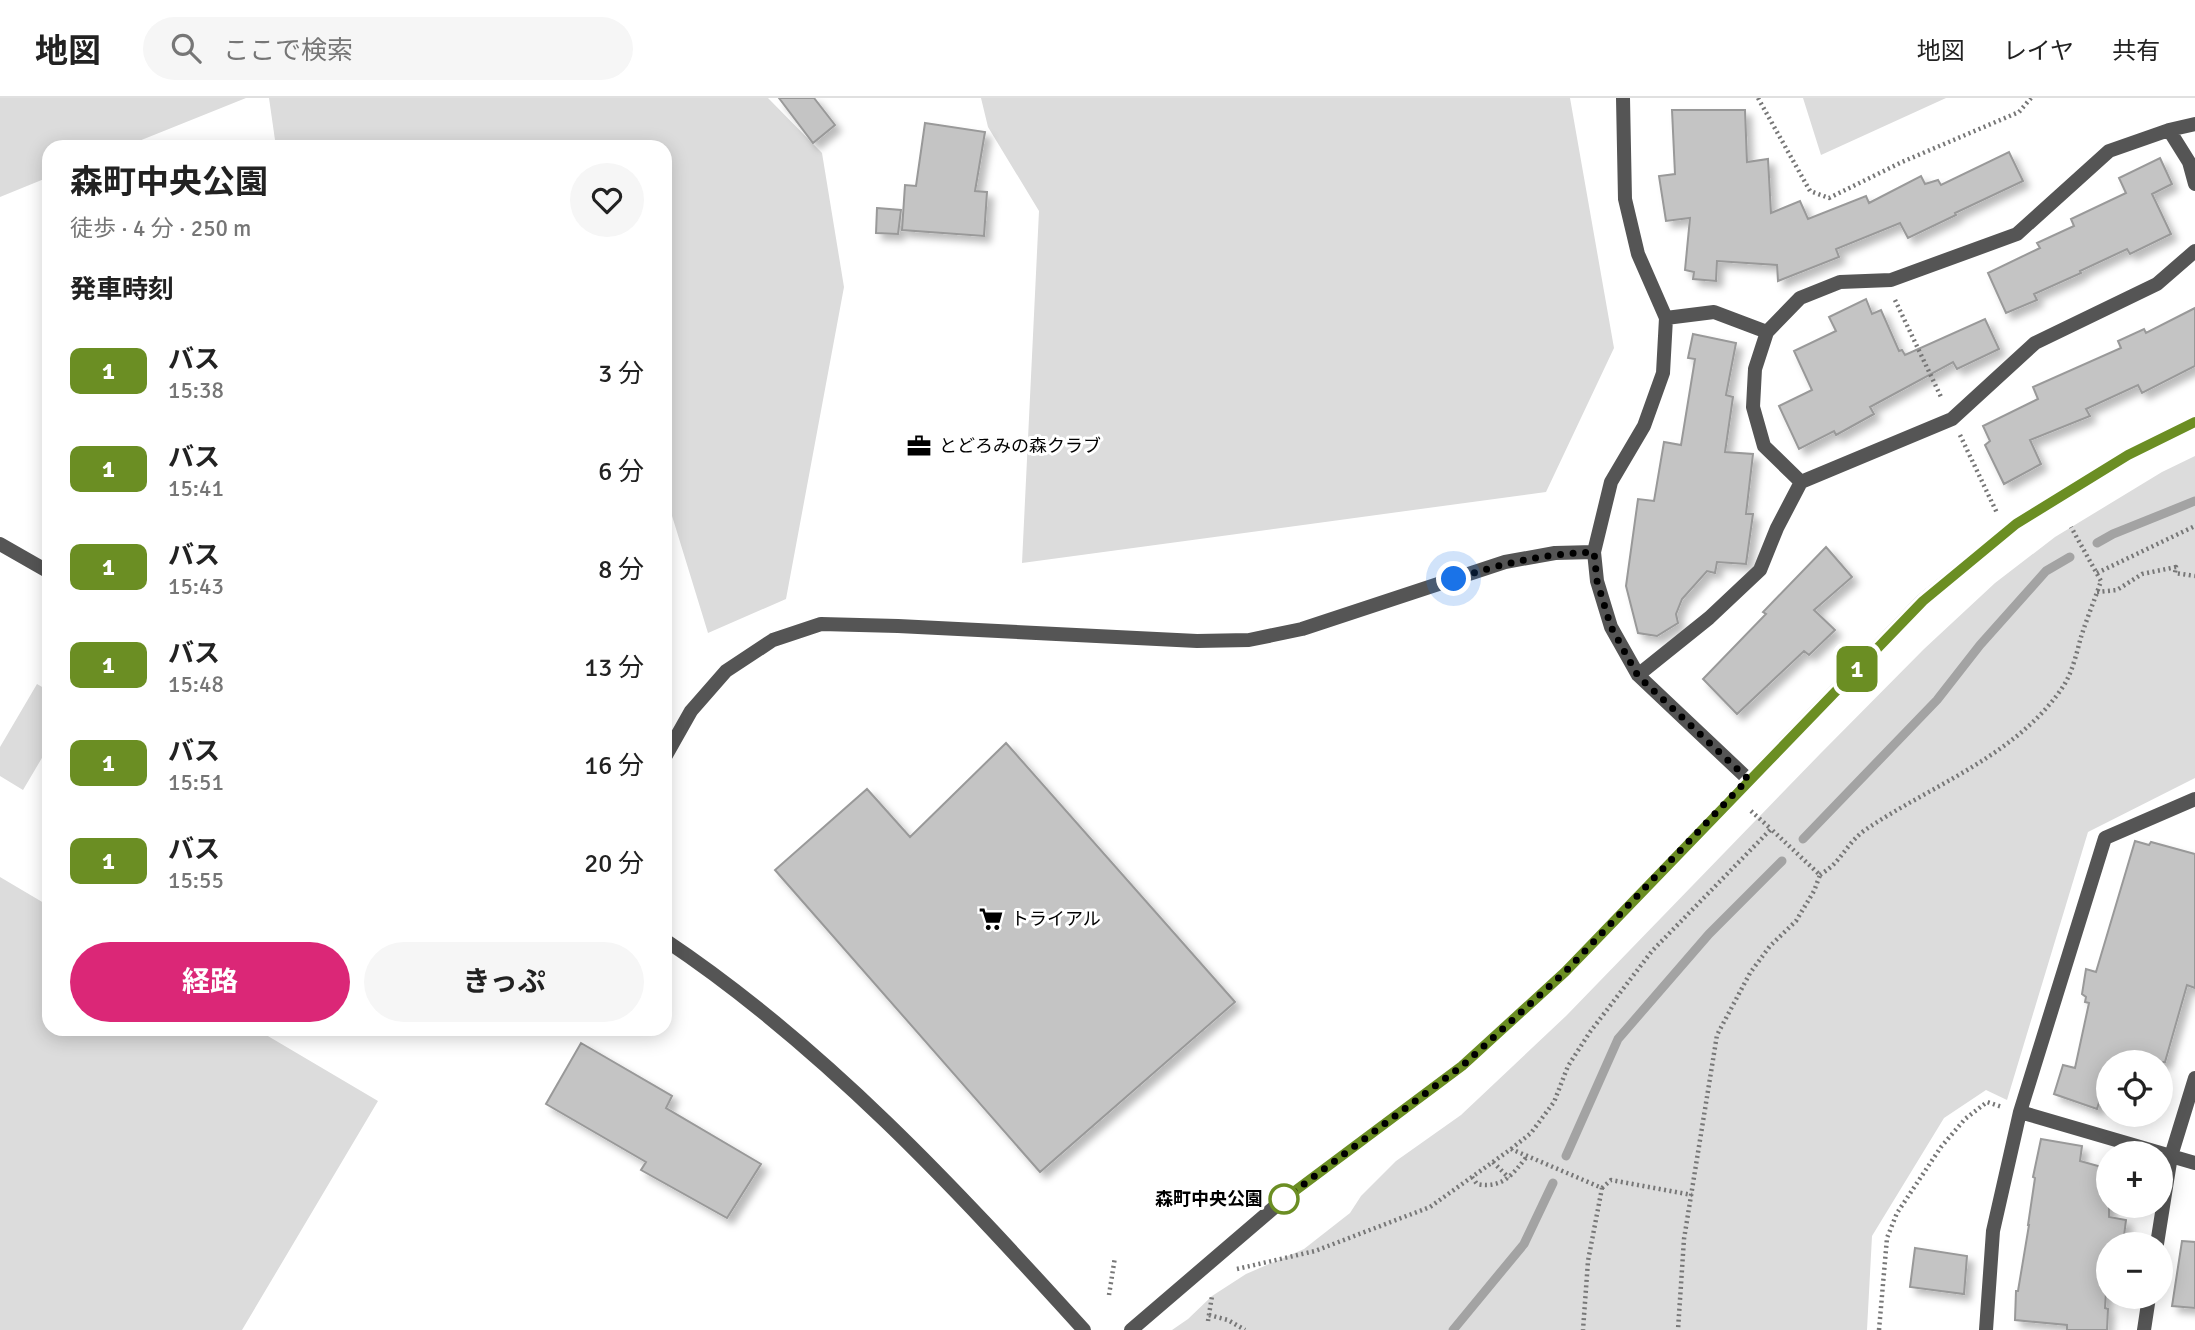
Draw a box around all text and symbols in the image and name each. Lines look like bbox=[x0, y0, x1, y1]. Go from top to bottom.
search box bbox=[143, 17, 633, 80]
icon: search bbox=[167, 29, 205, 67]
text: 地図 bbox=[35, 31, 101, 72]
text: ここで検索 bbox=[223, 35, 353, 67]
text: 地図 bbox=[1917, 36, 1965, 66]
text: レイヤ bbox=[2003, 36, 2074, 66]
text: 共有 bbox=[2112, 36, 2160, 66]
text: 森町中央公園 bbox=[70, 162, 268, 203]
button: heart bbox=[570, 163, 644, 237]
text: 徒歩 · 4 分 · 250 m bbox=[70, 214, 251, 243]
text: 発車時刻 bbox=[70, 274, 174, 306]
text: バス bbox=[168, 344, 220, 376]
text: 1 bbox=[102, 356, 115, 386]
text: 3 分 bbox=[598, 358, 644, 390]
text: 15:38 bbox=[168, 376, 224, 405]
office icon: とどろみの森クラブ bbox=[905, 432, 933, 460]
place label: とどろみの森クラブ bbox=[939, 435, 1101, 457]
text: バス bbox=[168, 442, 220, 474]
text: 1 bbox=[102, 454, 115, 484]
text: 6 分 bbox=[598, 456, 644, 488]
text: 15:41 bbox=[168, 474, 224, 503]
text: バス bbox=[168, 540, 220, 572]
text: 1 bbox=[102, 552, 115, 582]
text: 8 分 bbox=[598, 554, 644, 586]
your location bbox=[1436, 561, 1471, 596]
text: 15:43 bbox=[168, 572, 224, 601]
text: バス bbox=[168, 638, 220, 670]
line badge: 1 bbox=[1834, 646, 1880, 692]
text: 1 bbox=[102, 650, 115, 680]
text: 13 分 bbox=[584, 652, 644, 684]
text: 1 bbox=[1851, 654, 1863, 684]
text: 15:48 bbox=[168, 670, 224, 699]
text: バス bbox=[168, 736, 220, 768]
text: 1 bbox=[102, 748, 115, 778]
text: 16 分 bbox=[584, 750, 644, 782]
text: 15:51 bbox=[168, 768, 224, 797]
text: バス bbox=[168, 834, 220, 866]
text: 1 bbox=[102, 846, 115, 876]
text: 20 分 bbox=[584, 848, 644, 880]
text: 15:55 bbox=[168, 866, 224, 895]
supermarket icon: トライアル bbox=[977, 905, 1005, 933]
place label: トライアル bbox=[1011, 908, 1101, 930]
button: 経路 bbox=[70, 942, 350, 1022]
button: きっぷ bbox=[364, 942, 644, 1022]
map controls bbox=[2096, 1050, 2173, 1309]
button: locate bbox=[2096, 1050, 2173, 1127]
button: + bbox=[2096, 1141, 2173, 1218]
marker: 森町中央公園 bbox=[1269, 1184, 1299, 1214]
place label: 森町中央公園 bbox=[1155, 1188, 1263, 1210]
button: − bbox=[2096, 1232, 2173, 1309]

